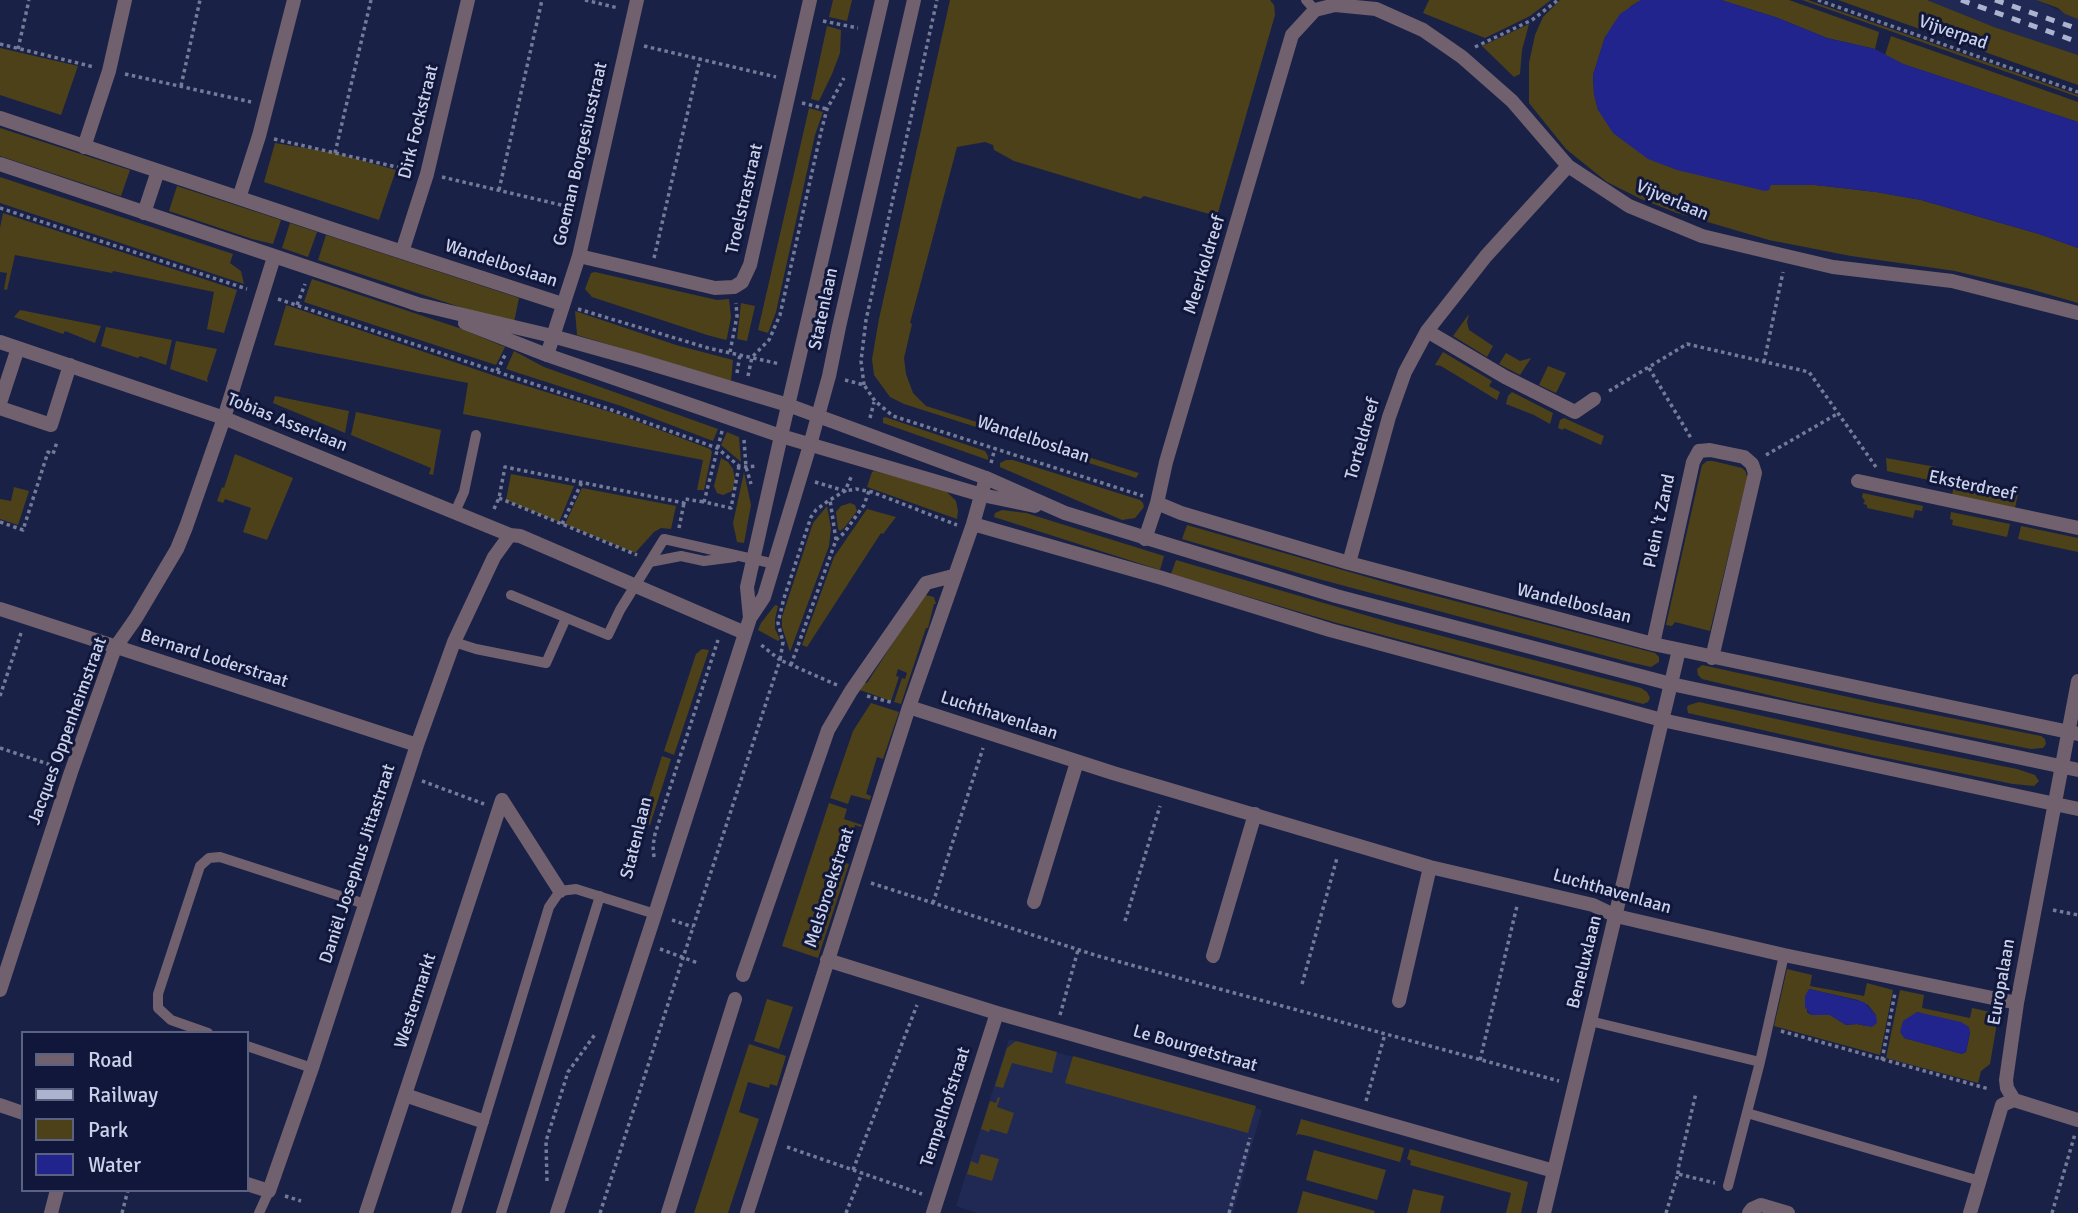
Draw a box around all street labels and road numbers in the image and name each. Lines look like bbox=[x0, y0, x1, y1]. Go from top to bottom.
street label: Vijverpad bbox=[1916, 11, 1990, 55]
street label: Goeman Borgesiusstraat bbox=[549, 60, 613, 248]
street label: Dirk Fockstraat bbox=[394, 63, 444, 181]
street label: Troelstrastraat bbox=[722, 142, 768, 256]
street label: Vijverlaan bbox=[1632, 176, 1712, 226]
street label: Meerkoldreef bbox=[1180, 213, 1230, 317]
street label: Wandelboslaan bbox=[442, 236, 560, 292]
street label: Statenlaan bbox=[805, 266, 843, 352]
street label: Tobias Asserlaan bbox=[224, 389, 350, 457]
street label: Torteldreef bbox=[1341, 396, 1385, 482]
street label: Wandelboslaan bbox=[974, 412, 1092, 468]
street label: Eksterdreef bbox=[1926, 466, 2018, 506]
street label: Plein 't Zand bbox=[1640, 472, 1680, 570]
street label: Wandelboslaan bbox=[1514, 579, 1634, 629]
street label: Bernard Loderstraat bbox=[137, 625, 291, 693]
street label: Jacques Oppenheimstraat bbox=[24, 634, 112, 828]
street label: Luchthavenlaan bbox=[938, 687, 1060, 745]
street label: Daniël Josephus Jittastraat bbox=[316, 762, 400, 966]
street label: Statenlaan bbox=[616, 795, 658, 881]
street label: Melsbroekstraat bbox=[800, 825, 860, 951]
street label: Luchthavenlaan bbox=[1550, 865, 1674, 919]
street label: Beneluxlaan bbox=[1563, 913, 1607, 1011]
street label: Europalaan bbox=[1984, 937, 2020, 1027]
street label: Westermarkt bbox=[390, 951, 442, 1051]
street label: Le Bourgetstraat bbox=[1130, 1021, 1260, 1077]
street label: Tempelhofstraat bbox=[916, 1044, 976, 1170]

